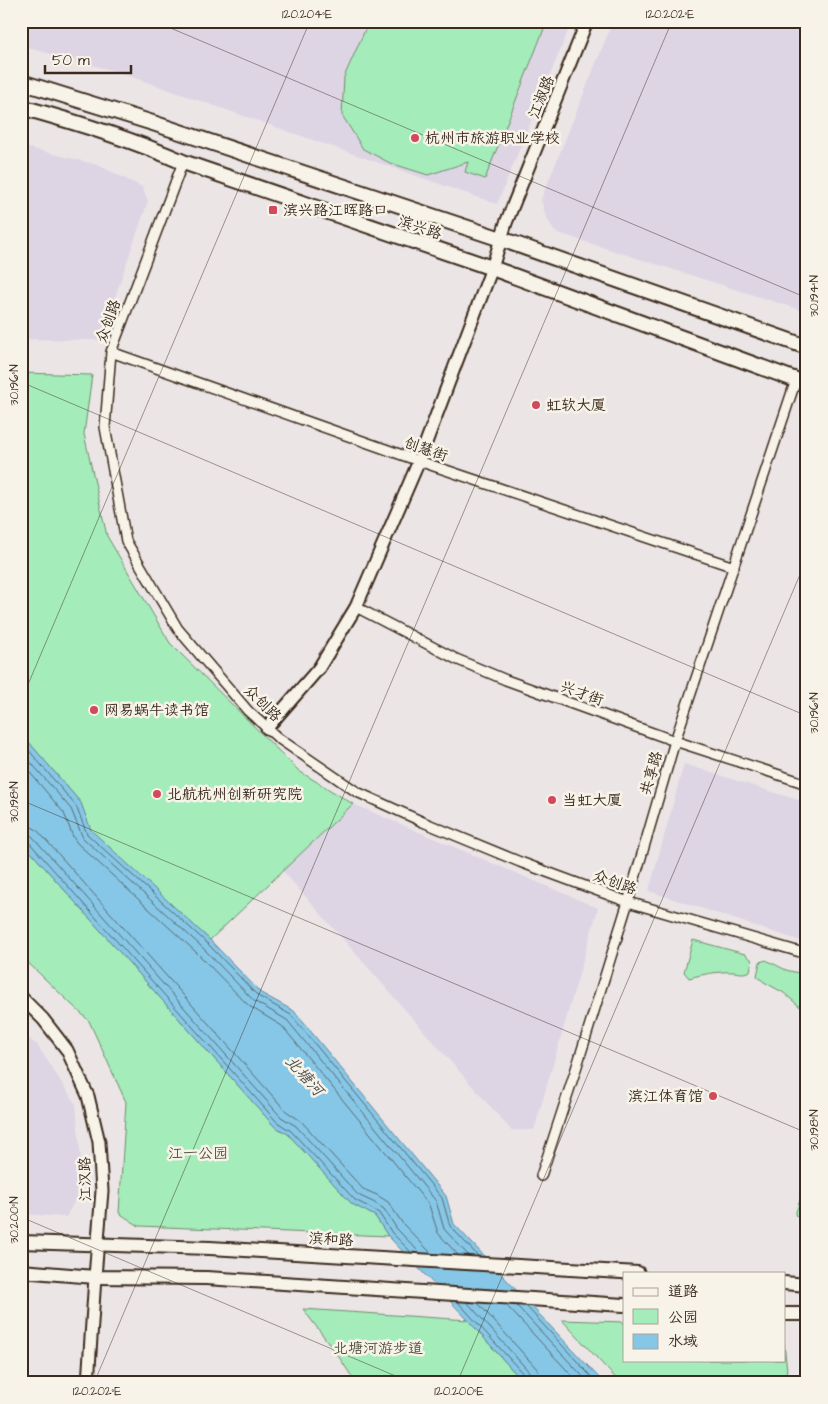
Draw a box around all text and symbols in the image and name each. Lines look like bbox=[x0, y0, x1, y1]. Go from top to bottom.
text: 120.204°E bbox=[282, 6, 332, 23]
text: 120.202°E bbox=[646, 6, 694, 23]
scale bar bbox=[45, 42, 131, 74]
text: 50 m bbox=[52, 50, 90, 71]
street label: 江淑路 bbox=[523, 72, 560, 122]
place label: 杭州市旅游职业学校 bbox=[425, 128, 560, 149]
marker: 杭州市旅游职业学校 bbox=[409, 132, 421, 144]
place label: 滨兴路江晖路口 bbox=[283, 200, 388, 221]
marker: 滨兴路江晖路口 bbox=[267, 204, 279, 216]
street label: 滨兴路 bbox=[395, 210, 445, 245]
text: 30.194°N bbox=[806, 274, 823, 317]
street label: 众创路 bbox=[91, 296, 126, 346]
text: 30.196°N bbox=[6, 364, 23, 406]
place label: 虹软大厦 bbox=[546, 395, 606, 416]
marker: 虹软大厦 bbox=[530, 399, 542, 411]
street label: 创慧街 bbox=[401, 432, 451, 467]
street label: 兴才街 bbox=[557, 676, 607, 711]
street label: 众创路 bbox=[239, 680, 286, 727]
text: 30.196°N bbox=[806, 692, 823, 734]
place label: 网易蜗牛读书馆 bbox=[104, 700, 209, 721]
marker: 网易蜗牛读书馆 bbox=[88, 704, 100, 716]
street label: 共享路 bbox=[635, 749, 668, 798]
text: 30.198°N bbox=[6, 781, 23, 823]
place label: 北航杭州创新研究院 bbox=[167, 784, 302, 805]
marker: 北航杭州创新研究院 bbox=[151, 788, 163, 800]
place label: 当虹大厦 bbox=[562, 790, 622, 811]
marker: 当虹大厦 bbox=[546, 794, 558, 806]
street label: 众创路 bbox=[590, 865, 640, 900]
water label: 北塘河 bbox=[280, 1050, 330, 1103]
place label: 滨江体育馆 bbox=[628, 1086, 703, 1107]
marker: 滨江体育馆 bbox=[707, 1090, 719, 1102]
text: 30.198°N bbox=[806, 1109, 823, 1151]
park label: 江一公园 bbox=[168, 1143, 228, 1164]
street label: 江汉路 bbox=[75, 1156, 96, 1202]
text: 30.200°N bbox=[6, 1196, 23, 1244]
street label: 滨和路 bbox=[308, 1228, 354, 1251]
legend bbox=[623, 1272, 786, 1362]
text: 道路 bbox=[668, 1281, 698, 1302]
text: 公园 bbox=[668, 1307, 698, 1328]
text: 水域 bbox=[668, 1331, 698, 1352]
park label: 北塘河游步道 bbox=[333, 1338, 423, 1359]
text: 120.202°E bbox=[73, 1383, 121, 1400]
text: 120.200°E bbox=[434, 1383, 484, 1400]

